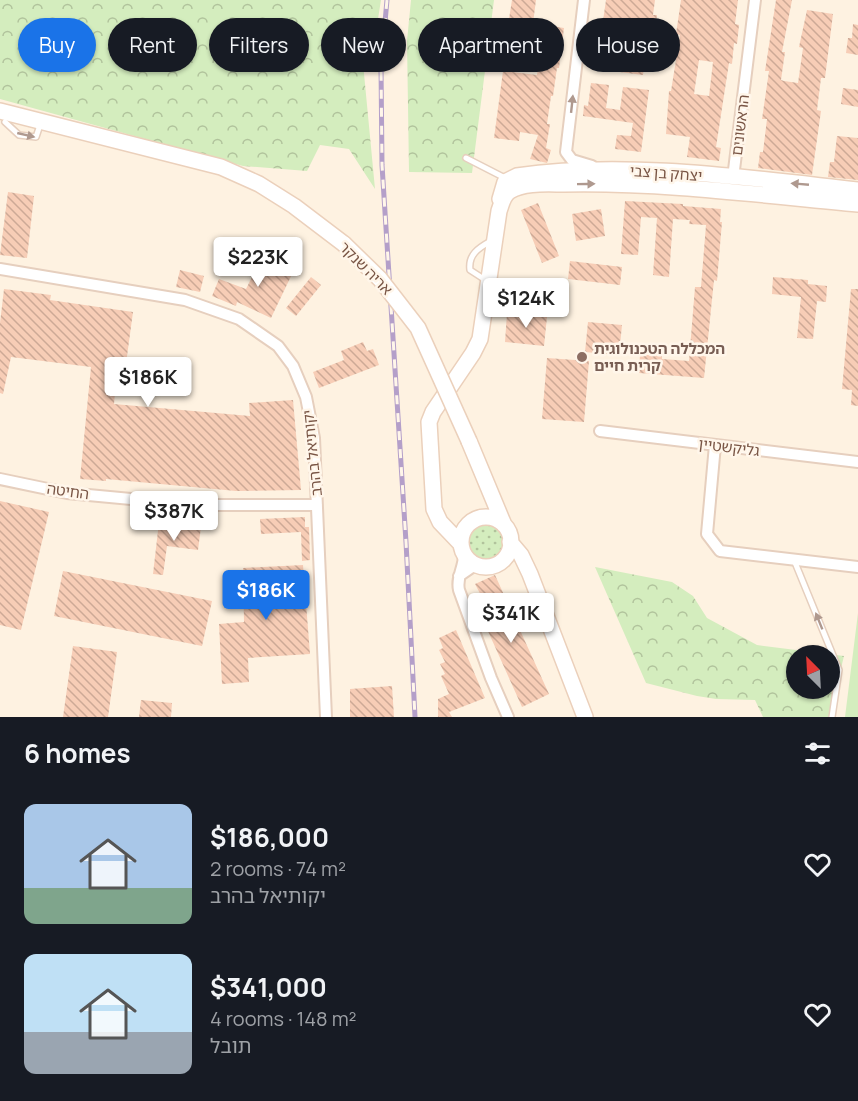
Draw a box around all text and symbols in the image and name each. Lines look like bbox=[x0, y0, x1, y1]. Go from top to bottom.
chip: Buy bbox=[18, 18, 96, 72]
chip: Rent bbox=[108, 18, 197, 72]
chip: Filters bbox=[209, 18, 309, 72]
chip: New bbox=[321, 18, 406, 72]
chip: Apartment bbox=[418, 18, 564, 72]
chip: House bbox=[576, 18, 680, 72]
street label: הראשונים bbox=[726, 93, 754, 157]
one-way arrow bbox=[567, 94, 577, 113]
one-way arrow bbox=[17, 131, 36, 140]
street label: יצחק בן צבי bbox=[629, 160, 703, 186]
one-way arrow bbox=[577, 179, 596, 188]
one-way arrow bbox=[790, 179, 809, 189]
pin: $223K bbox=[216, 237, 300, 288]
street label: אריה שנקר bbox=[335, 237, 397, 299]
text: $223K bbox=[228, 243, 288, 270]
pin: $124K bbox=[484, 278, 568, 329]
text: $124K bbox=[497, 284, 555, 311]
place label: המכללה הטכנולוגית קרית חיים bbox=[594, 338, 725, 376]
marker: המכללה הטכנולוגית קרית חיים bbox=[575, 350, 589, 364]
pin: $186K bbox=[106, 357, 190, 408]
text: $186K bbox=[119, 363, 177, 390]
street label: יקותיאל בהרב bbox=[297, 409, 327, 497]
street label: גליקשטיין bbox=[697, 433, 761, 461]
street label: החיטה bbox=[45, 478, 91, 504]
pin: $387K bbox=[132, 491, 216, 542]
text: $387K bbox=[144, 497, 204, 524]
pin: $186K bbox=[224, 570, 308, 621]
text: $186K bbox=[237, 576, 295, 603]
pin: $341K bbox=[469, 593, 553, 644]
text: $341K bbox=[482, 599, 540, 626]
one-way arrow bbox=[814, 612, 823, 630]
north arrow bbox=[786, 645, 840, 699]
map controls bbox=[786, 645, 840, 699]
text: 6 homes bbox=[24, 735, 131, 771]
icon: filters bbox=[801, 737, 834, 770]
text: $186,000 bbox=[210, 819, 329, 855]
icon: home bbox=[72, 828, 144, 900]
icon: heart bbox=[801, 848, 834, 881]
text: 2 rooms · 74 m² bbox=[210, 855, 346, 882]
text: יקותיאל בהרב bbox=[210, 882, 326, 909]
text: $341,000 bbox=[210, 969, 327, 1005]
icon: home bbox=[72, 978, 144, 1050]
icon: heart bbox=[801, 998, 834, 1031]
text: 4 rooms · 148 m² bbox=[210, 1005, 357, 1032]
text: תובל bbox=[210, 1032, 252, 1059]

